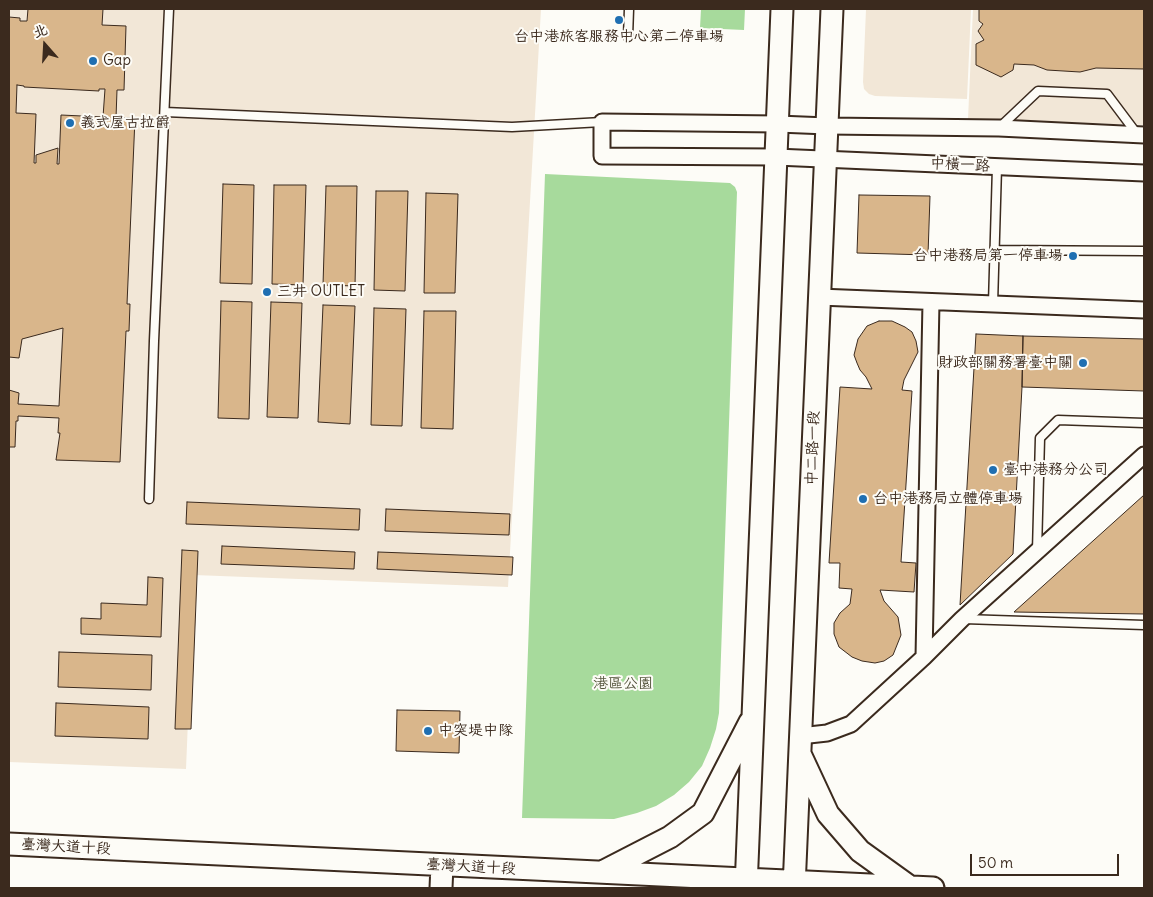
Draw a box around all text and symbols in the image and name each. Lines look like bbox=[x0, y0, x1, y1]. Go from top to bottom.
marker: 台中港旅客服務中心第二停車場 bbox=[613, 14, 625, 26]
north arrow bbox=[20, 20, 70, 70]
text: 北 bbox=[31, 20, 50, 42]
place label: 台中港旅客服務中心第二停車場 bbox=[514, 28, 724, 46]
place label: Gap bbox=[103, 52, 131, 70]
marker: Gap bbox=[87, 55, 99, 67]
place label: 義式屋古拉爵 bbox=[80, 114, 170, 132]
marker: 義式屋古拉爵 bbox=[64, 117, 76, 129]
street label: 中橫一路 bbox=[930, 154, 990, 176]
place label: 台中港務局第一停車場 bbox=[913, 247, 1063, 265]
marker: 台中港務局第一停車場 bbox=[1067, 250, 1079, 262]
place label: 三井 OUTLET bbox=[277, 283, 365, 301]
marker: 三井 OUTLET bbox=[261, 286, 273, 298]
place label: 財政部關務署臺中關 bbox=[938, 354, 1073, 372]
marker: 財政部關務署臺中關 bbox=[1077, 357, 1089, 369]
street label: 中二路一段 bbox=[803, 410, 823, 486]
place label: 臺中港務分公司 bbox=[1003, 461, 1108, 479]
marker: 臺中港務分公司 bbox=[987, 464, 999, 476]
place label: 台中港務局立體停車場 bbox=[873, 490, 1023, 508]
marker: 台中港務局立體停車場 bbox=[857, 493, 869, 505]
park label: 港區公園 bbox=[593, 675, 653, 693]
place label: 中突堤中隊 bbox=[438, 722, 513, 740]
marker: 中突堤中隊 bbox=[422, 725, 434, 737]
street label: 臺灣大道十段 bbox=[21, 836, 111, 858]
scale bar bbox=[973, 844, 1122, 876]
text: 50 m bbox=[978, 853, 1013, 872]
street label: 臺灣大道十段 bbox=[426, 856, 516, 878]

